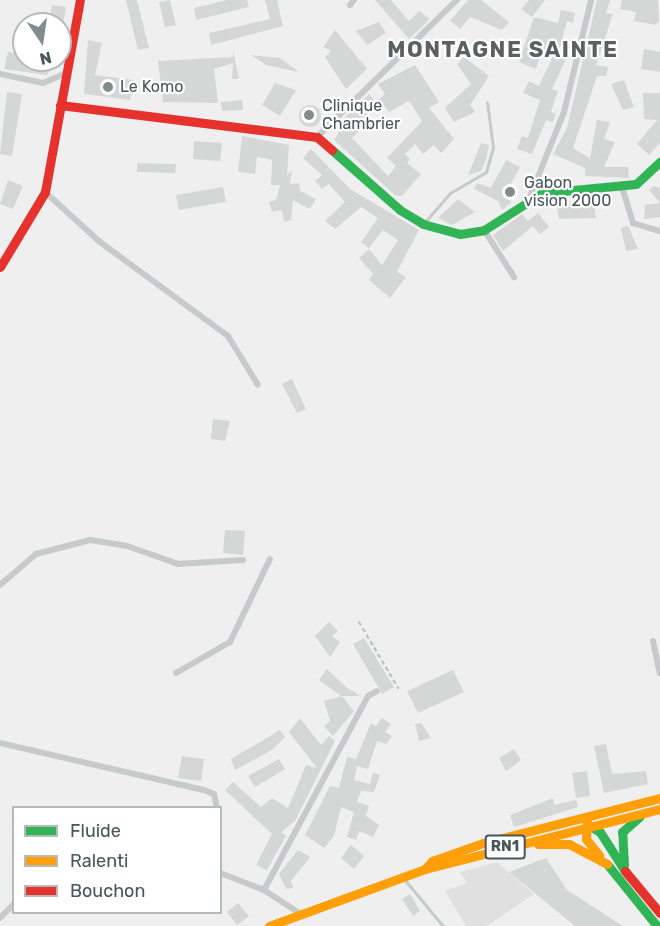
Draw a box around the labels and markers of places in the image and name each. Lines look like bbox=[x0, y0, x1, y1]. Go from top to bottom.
place label: Le Komo bbox=[120, 77, 183, 97]
marker: Le Komo bbox=[101, 80, 115, 94]
place label: Clinique Chambrier bbox=[322, 96, 400, 134]
marker: Clinique Chambrier bbox=[300, 106, 318, 124]
place label: Gabon vision 2000 bbox=[524, 173, 611, 211]
marker: Gabon vision 2000 bbox=[501, 183, 519, 201]

